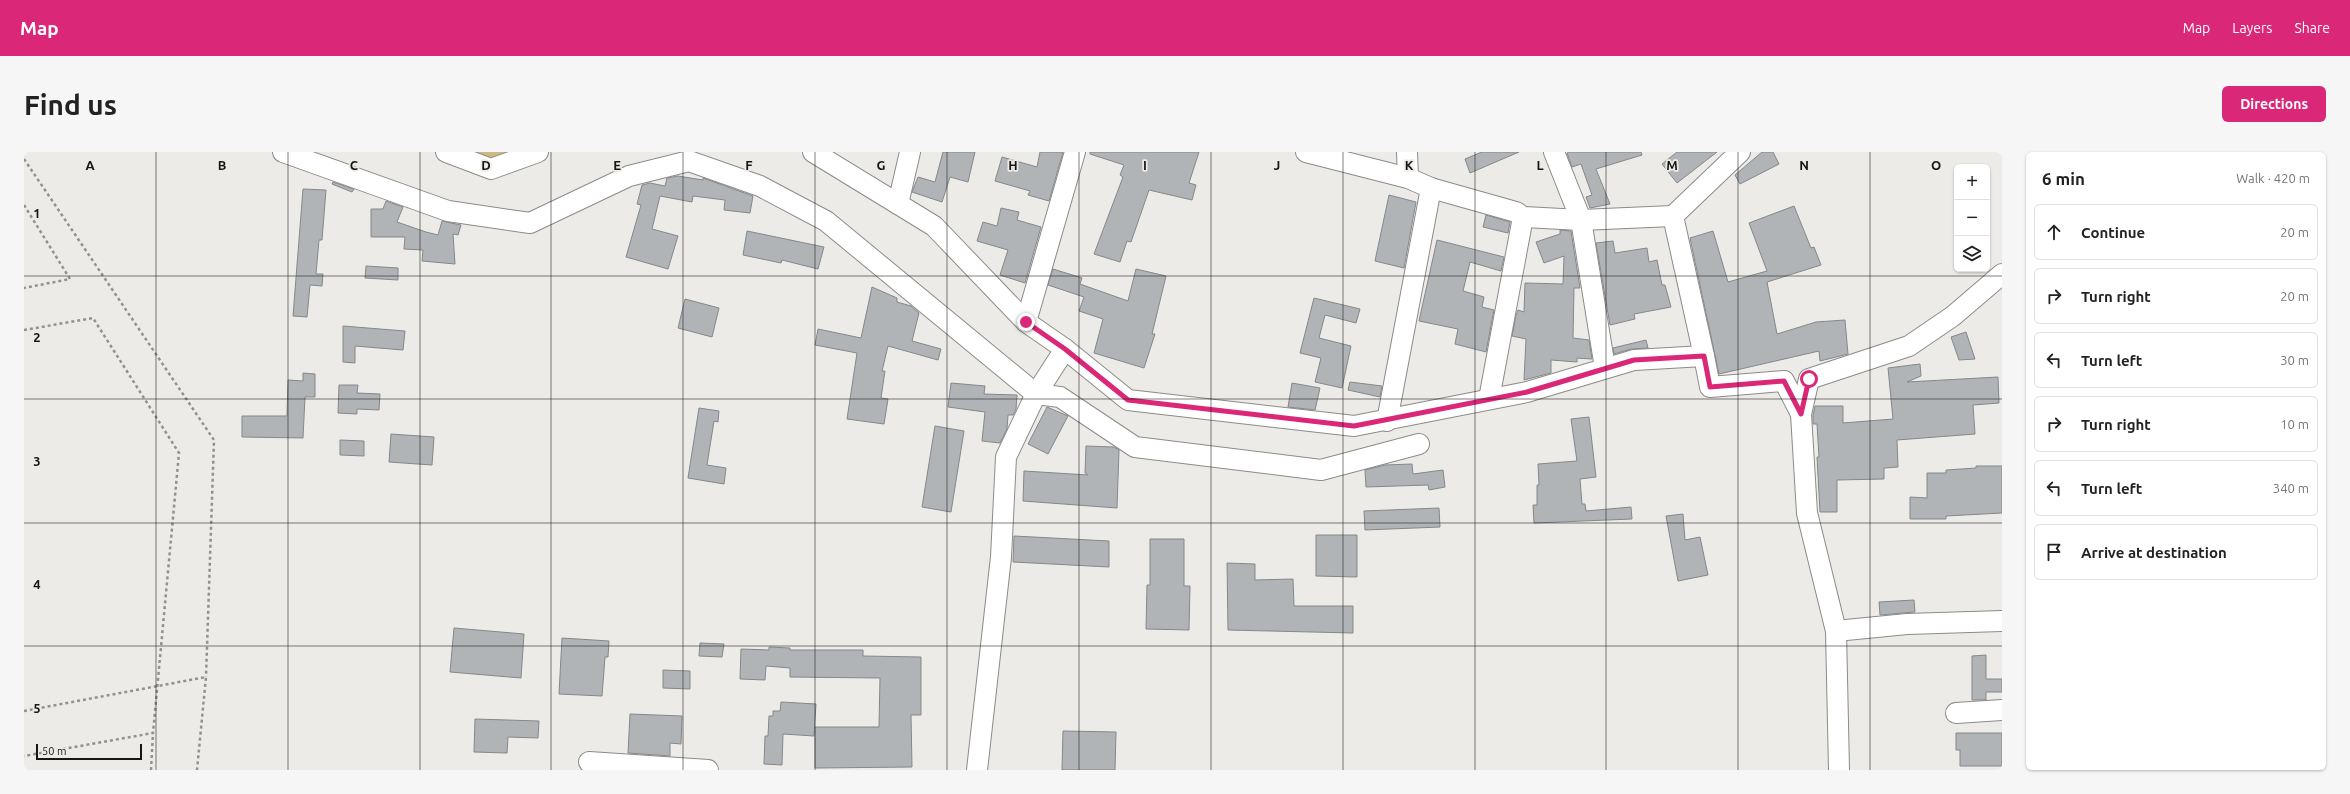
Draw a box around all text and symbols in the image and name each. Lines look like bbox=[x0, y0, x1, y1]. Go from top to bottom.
text: Map bbox=[20, 17, 59, 39]
text: Map bbox=[2183, 20, 2210, 36]
text: Layers bbox=[2232, 20, 2272, 36]
text: Share bbox=[2294, 20, 2330, 36]
button: Directions bbox=[2222, 86, 2326, 122]
text: Find us bbox=[24, 89, 117, 120]
text: A bbox=[85, 158, 95, 172]
text: B bbox=[218, 158, 227, 172]
text: C bbox=[350, 158, 359, 172]
text: D bbox=[481, 158, 491, 172]
text: E bbox=[613, 158, 621, 172]
text: F bbox=[745, 158, 753, 172]
text: G bbox=[877, 158, 886, 172]
text: H bbox=[1008, 158, 1018, 172]
text: I bbox=[1143, 158, 1147, 172]
text: J bbox=[1274, 158, 1280, 172]
text: K bbox=[1405, 158, 1414, 172]
text: L bbox=[1536, 158, 1544, 172]
text: M bbox=[1666, 158, 1678, 172]
text: N bbox=[1799, 158, 1809, 172]
text: O bbox=[1931, 158, 1941, 172]
map controls bbox=[1954, 164, 1990, 272]
button: + bbox=[1954, 164, 1990, 200]
text: 6 min bbox=[2042, 169, 2085, 188]
text: Walk · 420 m bbox=[2236, 171, 2310, 185]
button: − bbox=[1954, 200, 1990, 236]
text: 1 bbox=[33, 206, 41, 220]
icon: ahead bbox=[2043, 221, 2065, 243]
text: Continue bbox=[2081, 224, 2145, 241]
text: 20 m bbox=[2280, 225, 2309, 239]
button: layers bbox=[1954, 236, 1990, 272]
icon: right bbox=[2043, 285, 2065, 307]
text: Turn right bbox=[2081, 288, 2151, 305]
text: 20 m bbox=[2280, 289, 2309, 303]
route end bbox=[1017, 313, 1035, 331]
text: 2 bbox=[33, 330, 41, 344]
icon: left bbox=[2043, 349, 2065, 371]
text: Turn left bbox=[2081, 352, 2142, 369]
text: 30 m bbox=[2280, 353, 2309, 367]
route start bbox=[1800, 370, 1818, 388]
icon: right bbox=[2043, 413, 2065, 435]
text: Turn right bbox=[2081, 416, 2151, 433]
text: 10 m bbox=[2280, 417, 2309, 431]
text: 3 bbox=[33, 454, 41, 468]
icon: left bbox=[2043, 477, 2065, 499]
text: Turn left bbox=[2081, 480, 2142, 497]
text: 340 m bbox=[2273, 481, 2309, 495]
icon: arrive bbox=[2043, 541, 2065, 563]
text: Arrive at destination bbox=[2081, 544, 2227, 561]
text: 4 bbox=[33, 577, 41, 591]
text: 5 bbox=[33, 701, 41, 715]
scale bar bbox=[36, 742, 142, 761]
text: 50 m bbox=[42, 745, 66, 757]

